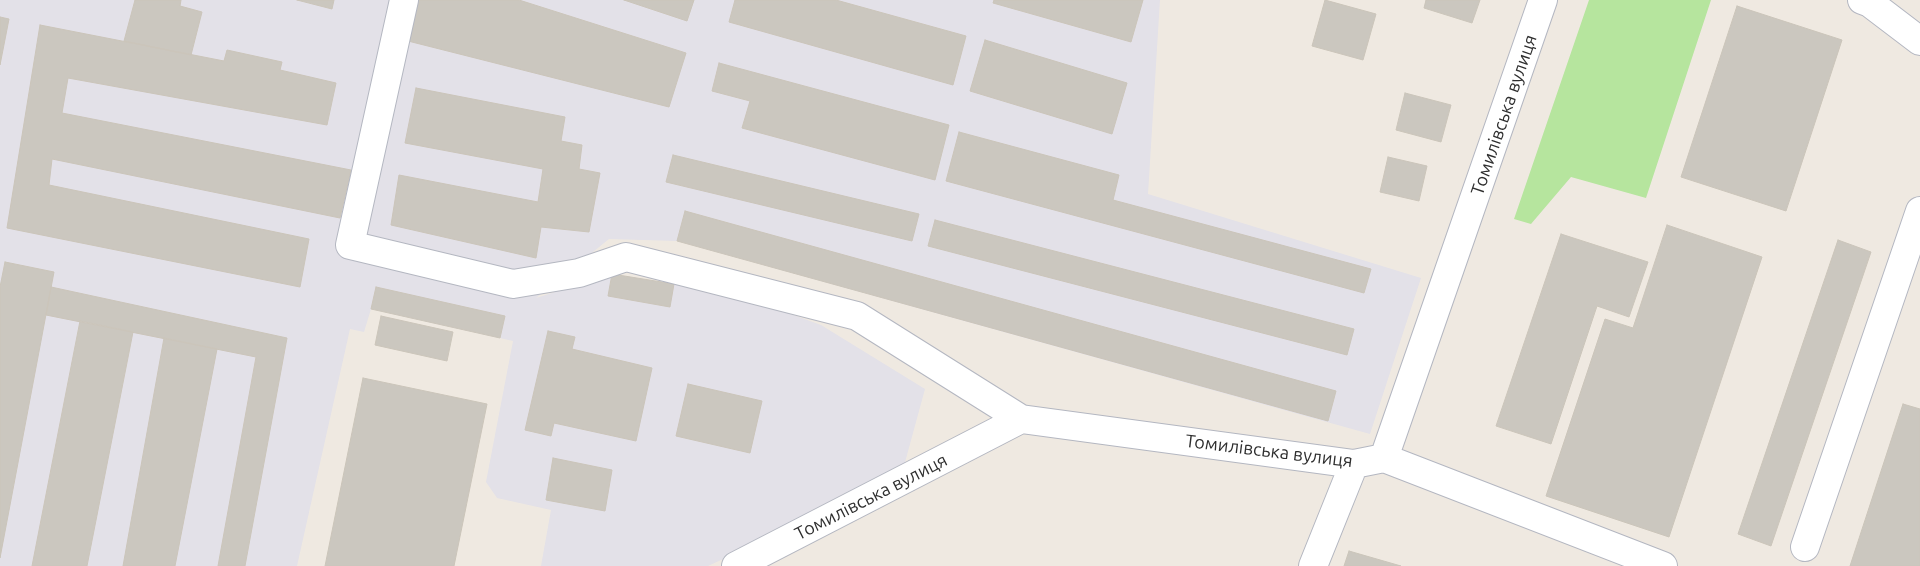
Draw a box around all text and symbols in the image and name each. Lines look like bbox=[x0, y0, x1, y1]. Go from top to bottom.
street label: Томилівська вулиця bbox=[1466, 32, 1542, 198]
street label: Томилівська вулиця bbox=[1184, 430, 1354, 472]
street label: Томилівська вулиця bbox=[791, 449, 951, 545]

